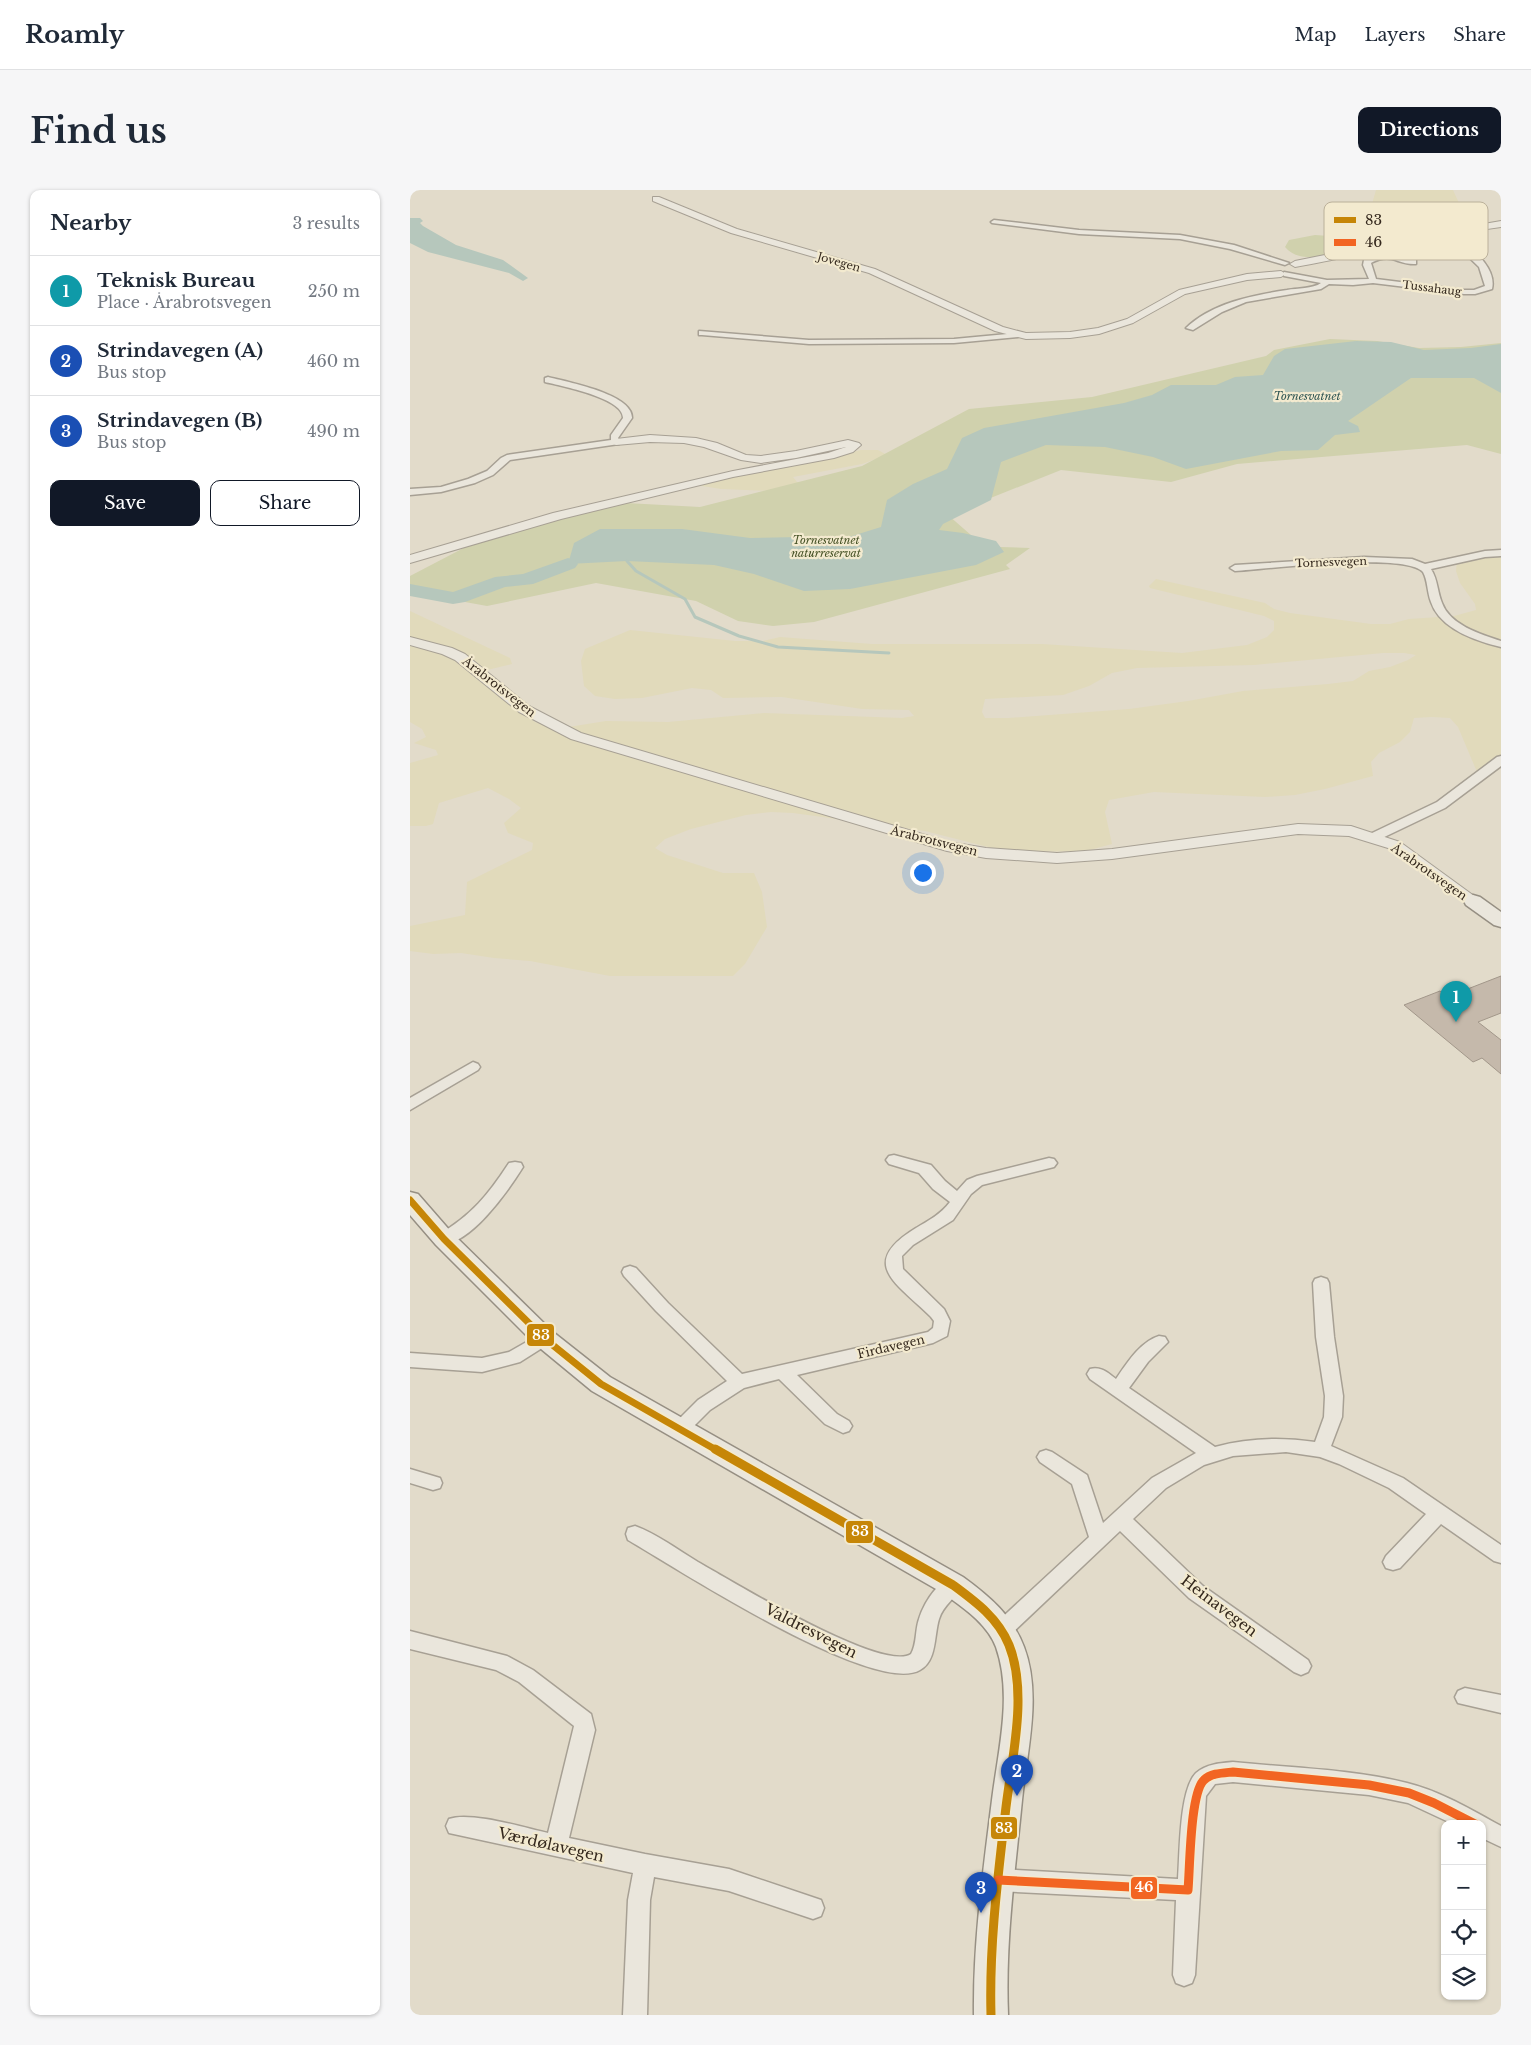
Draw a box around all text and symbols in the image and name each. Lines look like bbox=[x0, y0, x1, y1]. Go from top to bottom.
text: Roamly bbox=[25, 20, 124, 49]
text: Map bbox=[1295, 24, 1336, 46]
text: Layers bbox=[1364, 24, 1425, 46]
text: Share bbox=[1453, 24, 1506, 46]
button: Directions bbox=[1358, 107, 1501, 153]
text: Find us bbox=[30, 109, 167, 152]
legend bbox=[1324, 202, 1488, 260]
text: Nearby bbox=[50, 210, 131, 236]
text: 83 bbox=[1365, 211, 1382, 229]
text: 3 results bbox=[292, 213, 360, 233]
text: 46 bbox=[1365, 233, 1382, 251]
street label: Jovegen bbox=[814, 249, 863, 275]
text: Teknisk Bureau bbox=[97, 269, 255, 292]
street label: Tussahaug bbox=[1402, 277, 1463, 299]
text: 1 bbox=[63, 281, 69, 301]
text: 250 m bbox=[308, 281, 360, 301]
text: Place · Årabrotsvegen bbox=[97, 292, 272, 312]
text: Strindavegen (A) bbox=[97, 339, 263, 362]
text: 2 bbox=[61, 351, 71, 371]
text: 460 m bbox=[307, 351, 360, 371]
text: Bus stop bbox=[97, 362, 166, 382]
water label: Tornesvatnet bbox=[1274, 389, 1340, 403]
text: Strindavegen (B) bbox=[97, 409, 262, 432]
text: 3 bbox=[61, 421, 71, 441]
text: 490 m bbox=[307, 421, 360, 441]
text: Bus stop bbox=[97, 432, 166, 452]
button: Save bbox=[50, 480, 200, 526]
button: Share bbox=[210, 480, 360, 526]
park label: Tornesvatnet naturreservat bbox=[791, 533, 861, 560]
street label: Tornesvegen bbox=[1295, 554, 1368, 570]
street label: Årabrotsvegen bbox=[459, 652, 540, 720]
street label: Årabrotsvegen bbox=[888, 821, 979, 859]
street label: Årabrotsvegen bbox=[1388, 839, 1471, 903]
your location bbox=[910, 860, 936, 886]
pin: 1 bbox=[1440, 981, 1472, 1022]
line badge: 83 bbox=[526, 1323, 555, 1347]
text: 83 bbox=[532, 1326, 550, 1344]
street label: Firdavegen bbox=[856, 1332, 926, 1362]
line badge: 83 bbox=[845, 1520, 874, 1544]
text: 83 bbox=[851, 1522, 869, 1540]
street label: Heinavegen bbox=[1177, 1571, 1261, 1641]
street label: Valdresvegen bbox=[761, 1599, 861, 1662]
pin: 2 bbox=[1001, 1755, 1033, 1796]
line badge: 83 bbox=[990, 1816, 1018, 1840]
text: 83 bbox=[995, 1819, 1013, 1837]
map controls bbox=[1441, 1820, 1486, 2000]
button: + bbox=[1441, 1820, 1486, 1865]
street label: Værdølavegen bbox=[495, 1823, 606, 1866]
button: − bbox=[1441, 1865, 1486, 1910]
pin: 3 bbox=[965, 1872, 997, 1913]
line badge: 46 bbox=[1130, 1876, 1158, 1900]
text: 46 bbox=[1135, 1878, 1153, 1896]
button: locate bbox=[1441, 1910, 1486, 1955]
button: layers bbox=[1441, 1955, 1486, 2000]

